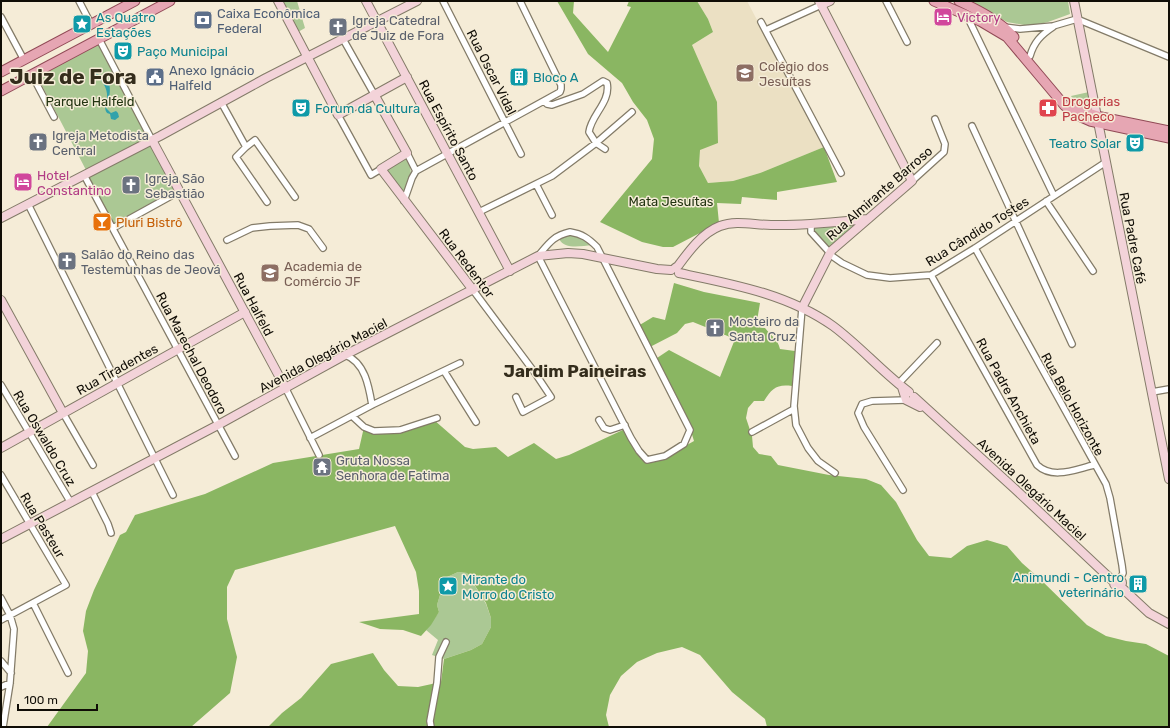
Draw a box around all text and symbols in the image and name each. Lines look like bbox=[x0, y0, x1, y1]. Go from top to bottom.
place label: Caixa Econômica Federal bbox=[217, 6, 320, 36]
hotel icon: Victory bbox=[932, 6, 954, 28]
bank icon: Caixa Econômica Federal bbox=[192, 9, 214, 31]
place label: As Quatro Estações bbox=[96, 10, 156, 40]
place label: Victory bbox=[957, 10, 1000, 25]
place icon: As Quatro Estações bbox=[71, 13, 93, 35]
place label: Igreja Catedral de Juiz de Fora bbox=[352, 13, 444, 43]
church icon: Igreja Catedral de Juiz de Fora bbox=[327, 16, 349, 38]
street label: Rua Oscar Vidal bbox=[464, 27, 519, 117]
theatre icon: Paço Municipal bbox=[112, 40, 134, 62]
place label: Paço Municipal bbox=[137, 44, 228, 59]
place label: Colégio dos Jesuítas bbox=[759, 59, 829, 89]
school or university icon: Colégio dos Jesuítas bbox=[734, 62, 756, 84]
place label: Anexo Ignácio Halfeld bbox=[169, 63, 254, 93]
district label: Juiz de Fora bbox=[9, 64, 137, 89]
public building icon: Anexo Ignácio Halfeld bbox=[144, 66, 166, 88]
building icon: Bloco A bbox=[508, 66, 530, 88]
place label: Bloco A bbox=[533, 70, 579, 85]
street label: Rua Espírito Santo bbox=[416, 77, 481, 183]
park label: Parque Halfeld bbox=[46, 94, 134, 109]
place label: Drogarias Pacheco bbox=[1062, 94, 1120, 124]
theatre icon: Forum da Cultura bbox=[290, 97, 312, 119]
pharmacy icon: Drogarias Pacheco bbox=[1037, 97, 1059, 119]
place label: Forum da Cultura bbox=[315, 101, 420, 116]
place label: Igreja Metodista Central bbox=[52, 128, 149, 158]
church icon: Igreja Metodista Central bbox=[27, 131, 49, 153]
theatre icon: Teatro Solar bbox=[1124, 132, 1146, 154]
place label: Teatro Solar bbox=[1049, 136, 1121, 151]
street label: Rua Almirante Barroso bbox=[823, 143, 935, 243]
place label: Hotel Constantino bbox=[37, 168, 111, 198]
hotel icon: Hotel Constantino bbox=[12, 171, 34, 193]
place label: Igreja São Sebastião bbox=[145, 171, 205, 201]
church icon: Igreja São Sebastião bbox=[120, 174, 142, 196]
street label: Rua Padre Café bbox=[1116, 191, 1149, 285]
street label: Rua Cândido Tostes bbox=[923, 193, 1032, 269]
park label: Mata Jesuítas bbox=[629, 194, 714, 209]
bar icon: Pluri Bistrô bbox=[91, 211, 113, 233]
place label: Pluri Bistrô bbox=[116, 215, 182, 230]
street label: Rua Redentor bbox=[436, 226, 498, 301]
place label: Salão do Reino das Testemunhas de Jeová bbox=[81, 247, 221, 277]
church icon: Salão do Reino das Testemunhas de Jeová bbox=[56, 250, 78, 272]
place label: Academia de Comércio JF bbox=[284, 259, 362, 289]
school or university icon: Academia de Comércio JF bbox=[259, 262, 281, 284]
street label: Rua Halfeld bbox=[231, 270, 276, 338]
street label: Rua Marechal Deodoro bbox=[153, 290, 230, 417]
place label: Mosteiro da Santa Cruz bbox=[729, 314, 799, 344]
street label: Avenida Olegário Maciel bbox=[257, 315, 390, 396]
church icon: Mosteiro da Santa Cruz bbox=[704, 317, 726, 339]
street label: Rua Padre Anchieta bbox=[973, 336, 1044, 447]
street label: Rua Tiradentes bbox=[74, 341, 161, 398]
street label: Rua Belo Horizonte bbox=[1038, 350, 1107, 458]
district label: Jardim Paineiras bbox=[504, 361, 646, 381]
street label: Rua Oswaldo Cruz bbox=[10, 388, 79, 489]
street label: Avenida Olegário Maciel bbox=[974, 435, 1089, 544]
place label: Gruta Nossa Senhora de Fatima bbox=[336, 453, 449, 483]
temple icon: Gruta Nossa Senhora de Fatima bbox=[311, 456, 333, 478]
street label: Rua Pasteur bbox=[17, 490, 68, 561]
place label: Animundi - Centro veterinário bbox=[1012, 570, 1124, 600]
place label: Mirante do Morro do Cristo bbox=[462, 572, 554, 602]
building icon: Animundi - Centro veterinário bbox=[1127, 573, 1149, 595]
place icon: Mirante do Morro do Cristo bbox=[437, 575, 459, 597]
scale bar bbox=[18, 686, 97, 712]
text: 100 m bbox=[24, 693, 58, 707]

